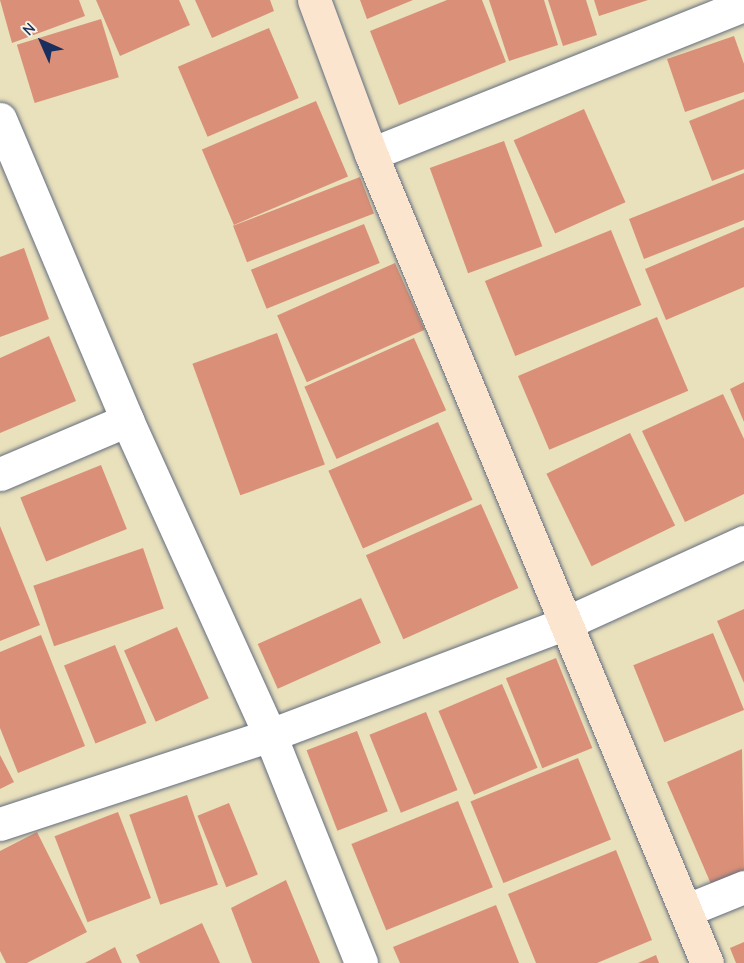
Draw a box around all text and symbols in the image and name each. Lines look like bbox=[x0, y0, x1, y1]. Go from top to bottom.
north arrow bbox=[12, 12, 72, 72]
text: N bbox=[19, 19, 39, 39]

